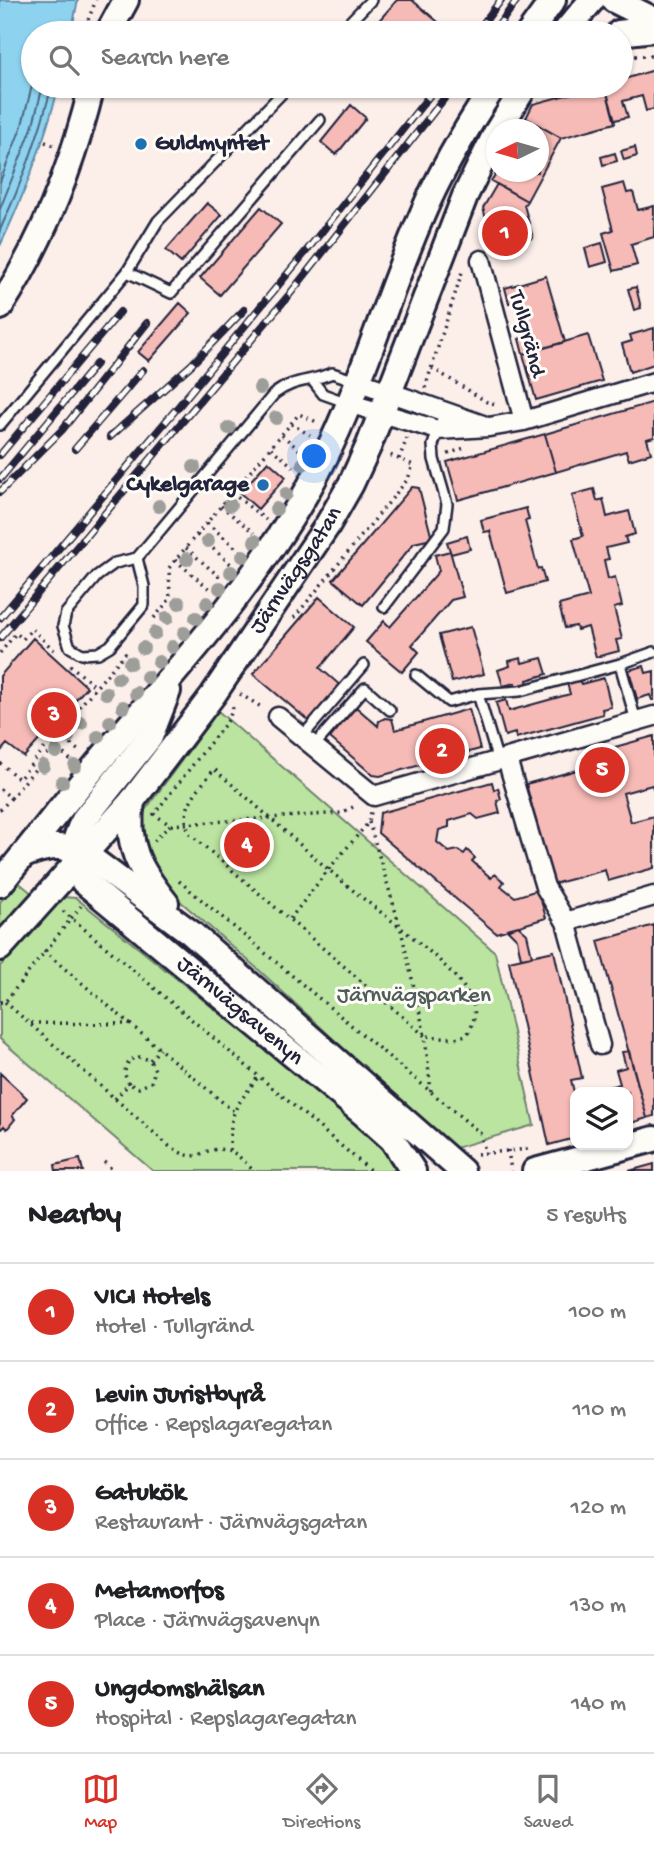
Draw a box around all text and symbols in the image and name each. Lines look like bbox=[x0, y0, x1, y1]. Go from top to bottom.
search box bbox=[21, 21, 633, 98]
icon: search bbox=[45, 41, 83, 79]
text: Search here bbox=[101, 44, 229, 75]
north arrow bbox=[486, 119, 549, 182]
place label: Guldmyntet bbox=[155, 131, 271, 158]
marker: Guldmyntet bbox=[133, 136, 149, 152]
pin: 1 bbox=[482, 207, 528, 259]
street label: Tullgränd bbox=[501, 286, 551, 382]
your location bbox=[297, 439, 331, 473]
place label: Cykelgarage bbox=[126, 472, 250, 499]
marker: Cykelgarage bbox=[255, 477, 271, 493]
street label: Järnvägsgatan bbox=[244, 502, 349, 639]
pin: 3 bbox=[31, 689, 77, 741]
pin: 2 bbox=[419, 725, 465, 777]
pin: 5 bbox=[579, 744, 625, 796]
pin: 4 bbox=[224, 819, 270, 871]
street label: Järnvägsavenyn bbox=[171, 951, 309, 1071]
park label: Järnvägsparken bbox=[337, 983, 491, 1010]
map controls bbox=[570, 1087, 633, 1150]
button: layers bbox=[570, 1087, 633, 1150]
text: Nearby bbox=[28, 1199, 121, 1234]
text: 5 results bbox=[546, 1203, 626, 1230]
text: VICI Hotels bbox=[95, 1283, 210, 1314]
text: 1 bbox=[46, 1299, 56, 1326]
text: 100 m bbox=[569, 1299, 626, 1326]
text: Hotel · Tullgränd bbox=[95, 1314, 253, 1341]
text: Levin Juristbyrå bbox=[95, 1381, 265, 1412]
text: 2 bbox=[45, 1397, 57, 1424]
text: 110 m bbox=[573, 1397, 626, 1424]
text: Office · Repslagaregatan bbox=[95, 1412, 332, 1439]
text: Gatukök bbox=[95, 1479, 185, 1510]
text: 3 bbox=[45, 1495, 57, 1522]
text: 120 m bbox=[571, 1495, 626, 1522]
text: Restaurant · Järnvägsgatan bbox=[95, 1510, 367, 1537]
text: Metamorfos bbox=[95, 1577, 224, 1608]
text: 4 bbox=[46, 1593, 56, 1620]
text: 130 m bbox=[570, 1593, 626, 1620]
text: Place · Järnvägsavenyn bbox=[95, 1608, 320, 1635]
text: Ungdomshälsan bbox=[95, 1675, 264, 1706]
text: 5 bbox=[45, 1691, 57, 1718]
text: 140 m bbox=[571, 1691, 626, 1718]
text: Hospital · Repslagaregatan bbox=[95, 1706, 357, 1733]
tab: Map bbox=[82, 1770, 120, 1835]
tab: Directions bbox=[283, 1770, 360, 1835]
tab: Saved bbox=[524, 1770, 572, 1835]

